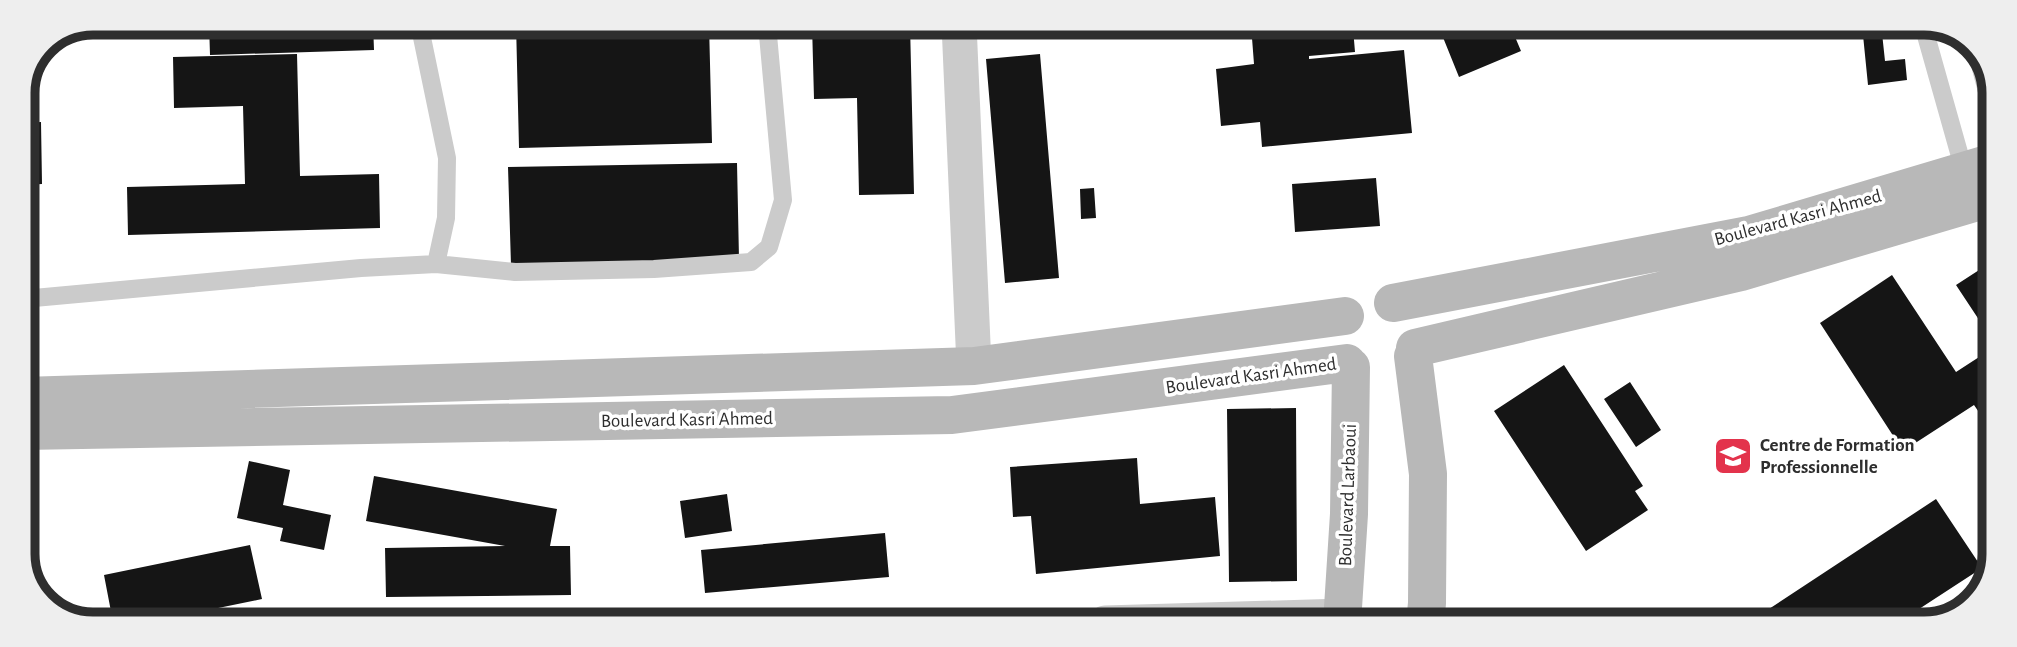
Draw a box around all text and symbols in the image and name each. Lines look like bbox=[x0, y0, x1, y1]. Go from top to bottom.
street label: Boulevard Kasri Ahmed bbox=[1712, 186, 1884, 249]
street label: Boulevard Kasri Ahmed bbox=[1164, 355, 1338, 397]
street label: Boulevard Kasri Ahmed bbox=[601, 409, 773, 431]
street label: Boulevard Larbaoui bbox=[1336, 423, 1360, 567]
school or university icon: Centre de Formation Professionnelle bbox=[1712, 435, 1754, 477]
place label: Centre de Formation Professionnelle bbox=[1760, 436, 1914, 477]

